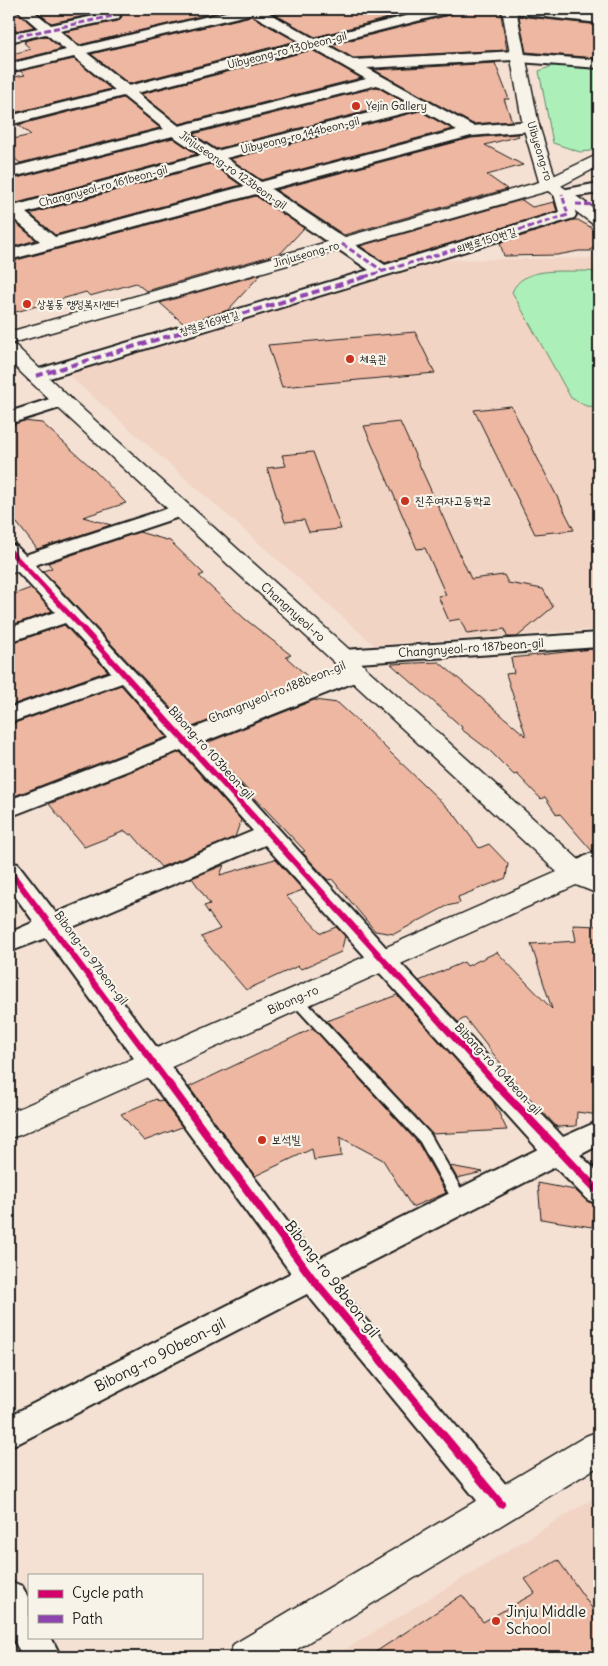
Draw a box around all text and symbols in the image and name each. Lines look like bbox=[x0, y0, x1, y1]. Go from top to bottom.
street label: Uibyeong-ro 130beon-gil bbox=[226, 28, 348, 72]
place label: Yejin Gallery bbox=[366, 99, 427, 113]
marker: Yejin Gallery bbox=[350, 100, 362, 112]
street label: Uibyeong-ro 144beon-gil bbox=[239, 113, 361, 157]
street label: Uibyeong-ro bbox=[524, 119, 556, 183]
street label: Jinjuseong-ro 123beon-gil bbox=[177, 128, 289, 212]
street label: Changnyeol-ro 161beon-gil bbox=[37, 162, 169, 210]
street label: 의병로150번길 bbox=[454, 224, 518, 256]
street label: Jinjuseong-ro bbox=[271, 238, 341, 270]
place label: 상봉동 행정복지센터 bbox=[37, 297, 119, 311]
marker: 상봉동 행정복지센터 bbox=[21, 298, 33, 310]
street label: 창렬로169번길 bbox=[178, 307, 240, 339]
place label: 체육관 bbox=[360, 352, 387, 366]
marker: 체육관 bbox=[344, 353, 356, 365]
place label: 진주여자고등학교 bbox=[415, 493, 492, 508]
marker: 진주여자고등학교 bbox=[399, 495, 411, 507]
street label: Changnyeol-ro bbox=[258, 579, 329, 645]
street label: Changnyeol-ro 187beon-gil bbox=[398, 635, 544, 660]
street label: Changnyeol-ro 188beon-gil bbox=[206, 657, 348, 726]
street label: Bibong-ro 103beon-gil bbox=[166, 703, 257, 802]
street label: Bibong-ro 97beon-gil bbox=[51, 908, 132, 1008]
street label: Bibong-ro bbox=[265, 982, 321, 1017]
street label: Bibong-ro 104beon-gil bbox=[452, 1020, 545, 1118]
place label: 보석빌 bbox=[272, 1132, 301, 1147]
marker: 보석빌 bbox=[256, 1134, 268, 1146]
street label: Bibong-ro 98beon-gil bbox=[281, 1216, 384, 1341]
street label: Bibong-ro 90beon-gil bbox=[91, 1313, 228, 1396]
legend bbox=[28, 1574, 202, 1638]
text: Cycle path bbox=[72, 1583, 144, 1602]
place label: Jinju Middle School bbox=[506, 1602, 586, 1638]
text: Path bbox=[72, 1609, 103, 1628]
marker: Jinju Middle School bbox=[490, 1615, 502, 1627]

